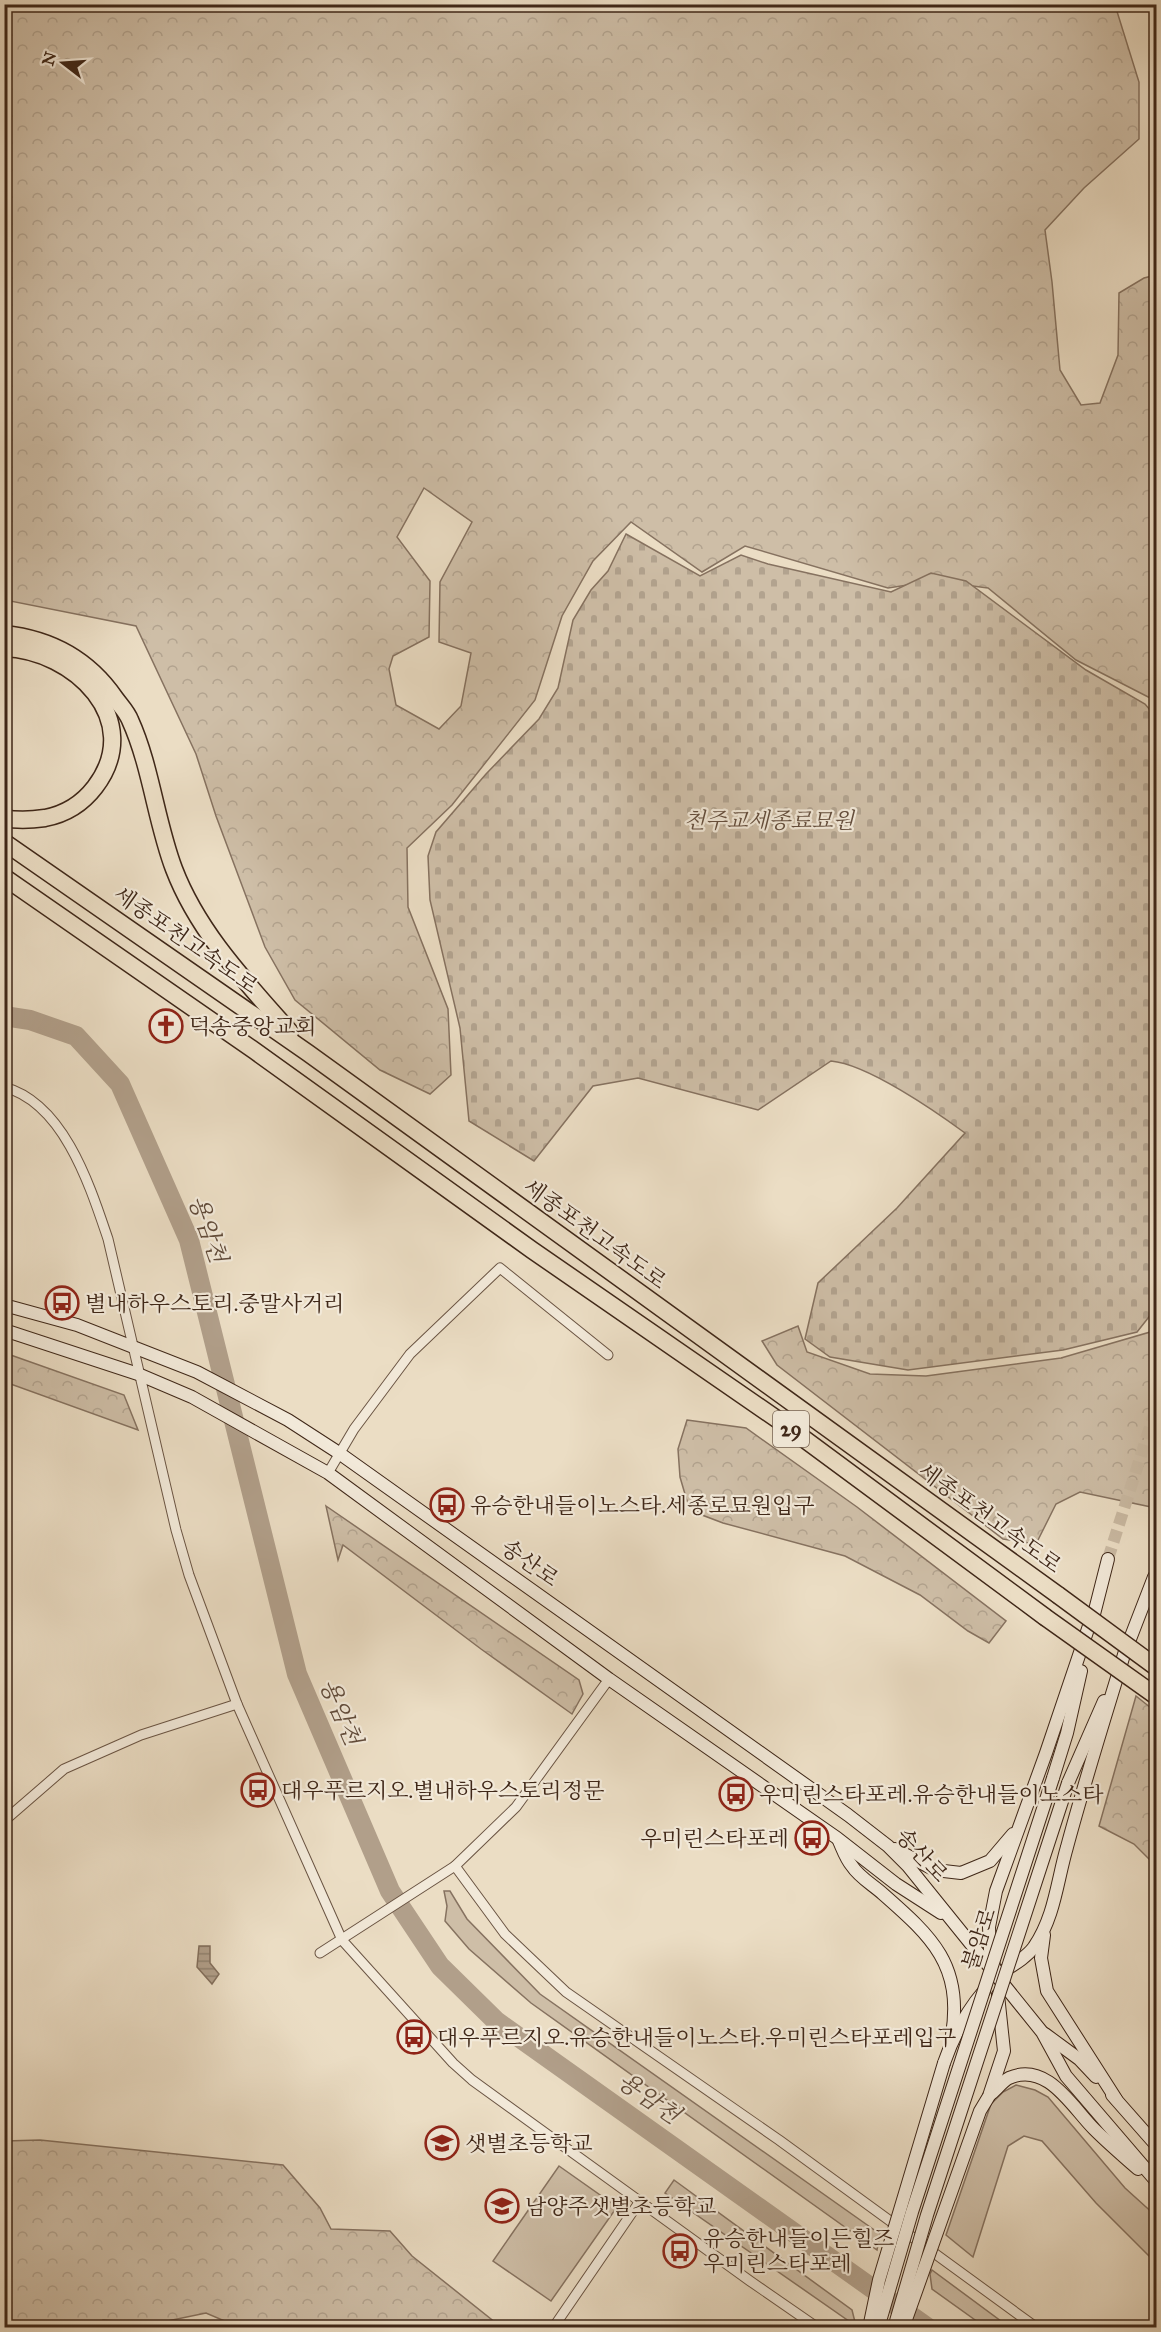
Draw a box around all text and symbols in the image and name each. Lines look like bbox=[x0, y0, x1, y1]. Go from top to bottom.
north arrow bbox=[33, 33, 93, 93]
text: N bbox=[38, 49, 60, 68]
park label: 천주교세종료묘원 bbox=[684, 807, 856, 834]
street label: 세종포천고속도로 bbox=[109, 880, 263, 1000]
church icon: 덕송중앙교회 bbox=[148, 1008, 184, 1044]
place label: 덕송중앙교회 bbox=[189, 1013, 317, 1040]
street label: 세종포천고속도로 bbox=[518, 1173, 672, 1295]
water label: 용암천 bbox=[182, 1191, 234, 1268]
bus stop icon: 별내하우스토리.중말사거리 bbox=[44, 1285, 80, 1321]
place label: 별내하우스토리.중말사거리 bbox=[85, 1290, 345, 1317]
road number: 29 bbox=[773, 1411, 809, 1447]
street label: 세종포천고속도로 bbox=[913, 1457, 1067, 1579]
bus stop icon: 유승한내들이노스타.세종로묘원입구 bbox=[429, 1487, 465, 1523]
place label: 유승한내들이노스타.세종로묘원입구 bbox=[470, 1492, 815, 1519]
street label: 송산로 bbox=[496, 1534, 564, 1592]
water label: 용암천 bbox=[314, 1674, 369, 1752]
bus stop icon: 대우푸르지오.별내하우스토리정문 bbox=[240, 1772, 276, 1808]
bus stop icon: 우미린스타포레.유승한내들이노스타 bbox=[718, 1776, 754, 1812]
place label: 대우푸르지오.별내하우스토리정문 bbox=[281, 1777, 604, 1804]
place label: 우미린스타포레.유승한내들이노스타 bbox=[759, 1781, 1104, 1808]
bus stop icon: 우미린스타포레 bbox=[794, 1820, 830, 1856]
street label: 송산로 bbox=[890, 1822, 954, 1888]
place label: 우미린스타포레 bbox=[640, 1825, 789, 1852]
street label: 불암로 bbox=[956, 1905, 1002, 1973]
bus stop icon: 대우푸르지오.유승한내들이노스타.우미린스타포레입구 bbox=[396, 2019, 432, 2055]
place label: 대우푸르지오.유승한내들이노스타.우미린스타포레입구 bbox=[437, 2024, 956, 2051]
water label: 용암천 bbox=[612, 2066, 688, 2131]
school or university icon: 샛별초등학교 bbox=[424, 2125, 460, 2161]
place label: 샛별초등학교 bbox=[465, 2130, 593, 2157]
school or university icon: 남양주샛별초등학교 bbox=[484, 2188, 520, 2224]
place label: 남양주샛별초등학교 bbox=[525, 2193, 716, 2220]
place label: 유승한내들이든힐즈 우미린스타포레 bbox=[703, 2225, 894, 2277]
bus stop icon: 유승한내들이든힐즈 우미린스타포레 bbox=[662, 2233, 698, 2269]

